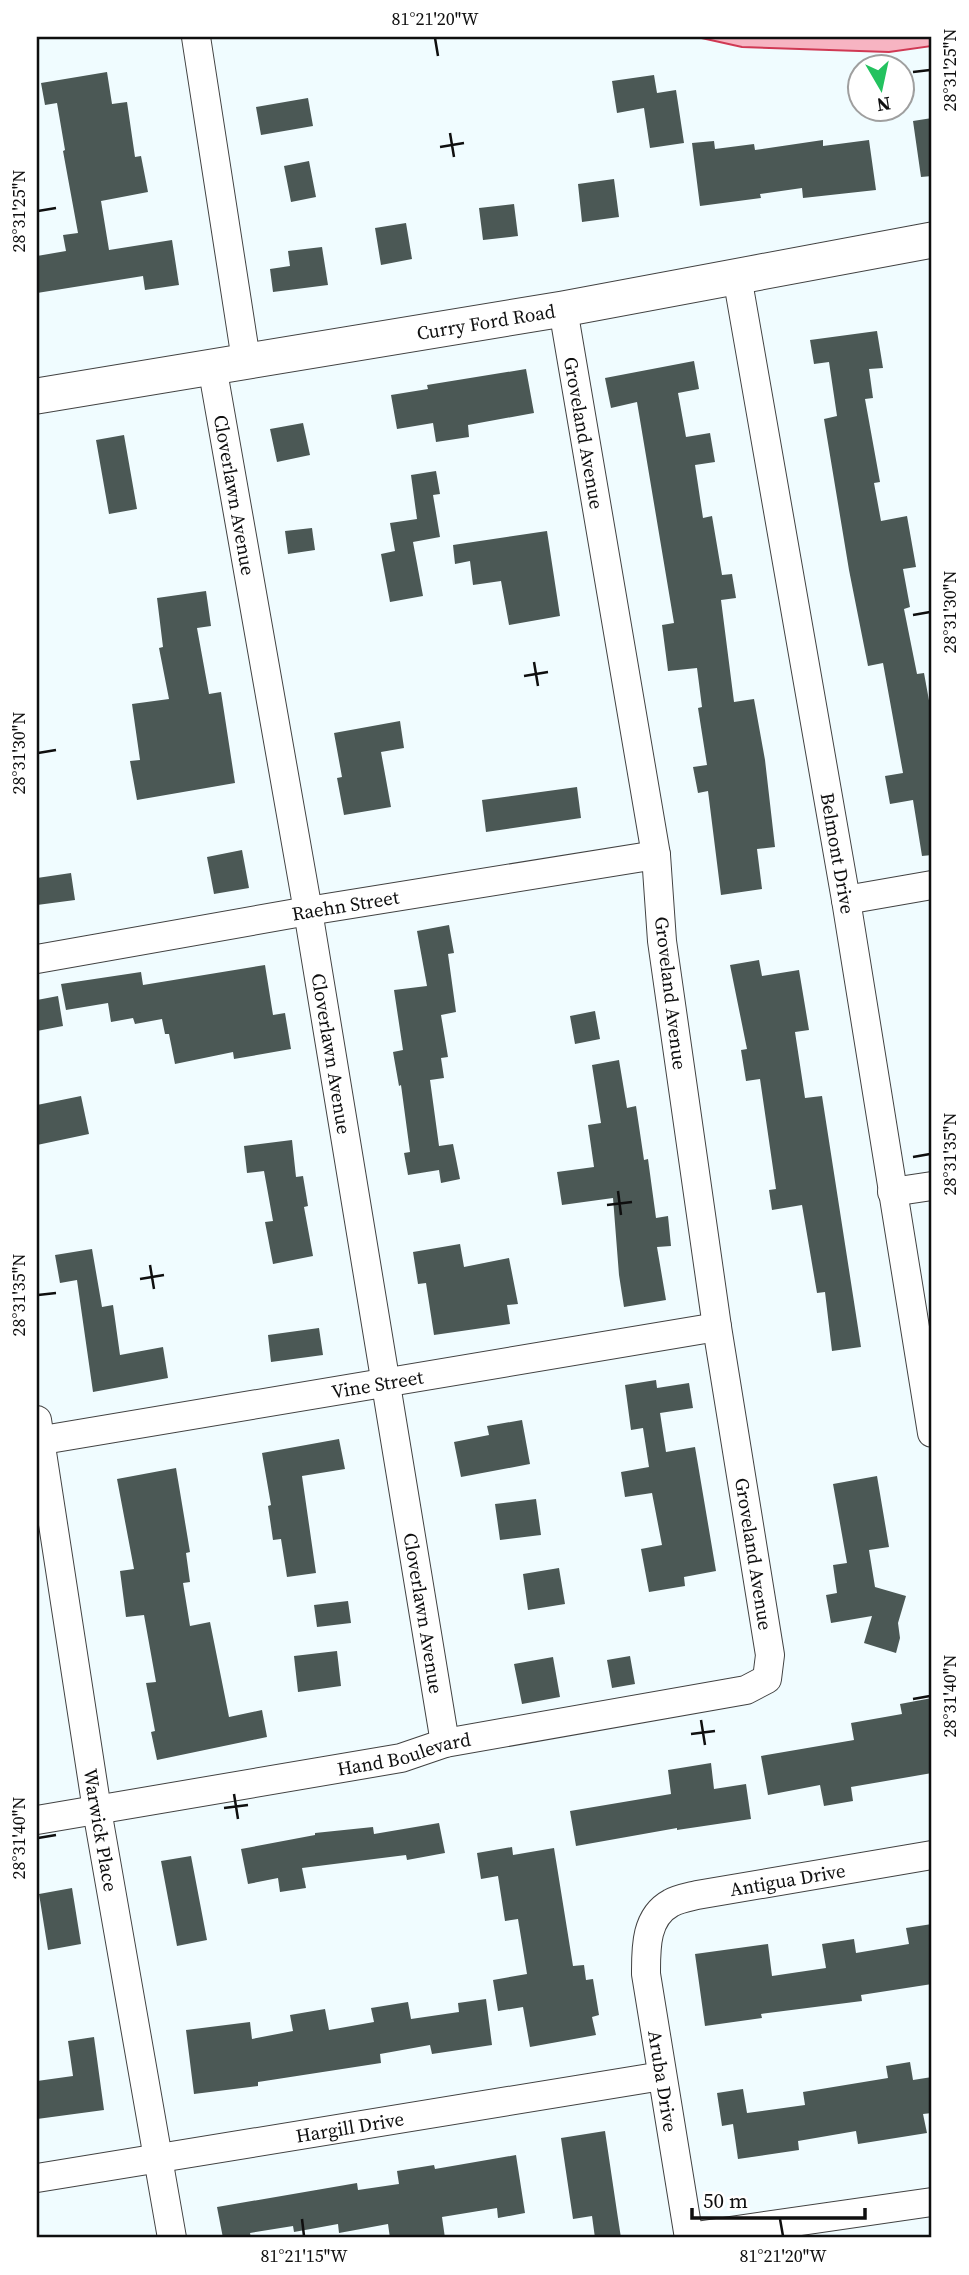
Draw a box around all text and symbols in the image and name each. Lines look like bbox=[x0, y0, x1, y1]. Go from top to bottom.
text: 81°21'20"W bbox=[392, 6, 479, 31]
text: 28°31'25"N bbox=[937, 29, 962, 111]
north arrow bbox=[846, 52, 916, 122]
text: N bbox=[875, 91, 893, 119]
text: 28°31'25"N bbox=[6, 170, 31, 252]
street label: Curry Ford Road bbox=[415, 297, 557, 346]
street label: Groveland Avenue bbox=[558, 355, 610, 511]
street label: Cloverlawn Avenue bbox=[208, 413, 262, 577]
text: 28°31'30"N bbox=[937, 571, 962, 653]
text: 28°31'30"N bbox=[6, 712, 31, 794]
street label: Belmont Drive bbox=[814, 791, 861, 916]
street label: Raehn Street bbox=[290, 883, 402, 927]
street label: Groveland Avenue bbox=[649, 915, 693, 1071]
street label: Cloverlawn Avenue bbox=[305, 971, 358, 1136]
text: 28°31'35"N bbox=[937, 1113, 962, 1195]
text: 28°31'35"N bbox=[6, 1254, 31, 1336]
street label: Vine Street bbox=[329, 1363, 426, 1404]
street label: Groveland Avenue bbox=[729, 1476, 779, 1632]
street label: Cloverlawn Avenue bbox=[398, 1531, 450, 1695]
text: 28°31'40"N bbox=[937, 1655, 962, 1737]
street label: Hand Boulevard bbox=[335, 1726, 473, 1782]
street label: Warwick Place bbox=[78, 1767, 124, 1894]
text: 28°31'40"N bbox=[6, 1797, 31, 1879]
street label: Antigua Drive bbox=[728, 1857, 847, 1902]
street label: Aruba Drive bbox=[642, 2028, 684, 2134]
street label: Hargill Drive bbox=[294, 2105, 406, 2149]
scale bar bbox=[692, 2177, 866, 2221]
text: 50 m bbox=[703, 2186, 748, 2215]
text: 81°21'15"W bbox=[261, 2243, 348, 2268]
text: 81°21'20"W bbox=[740, 2243, 827, 2268]

